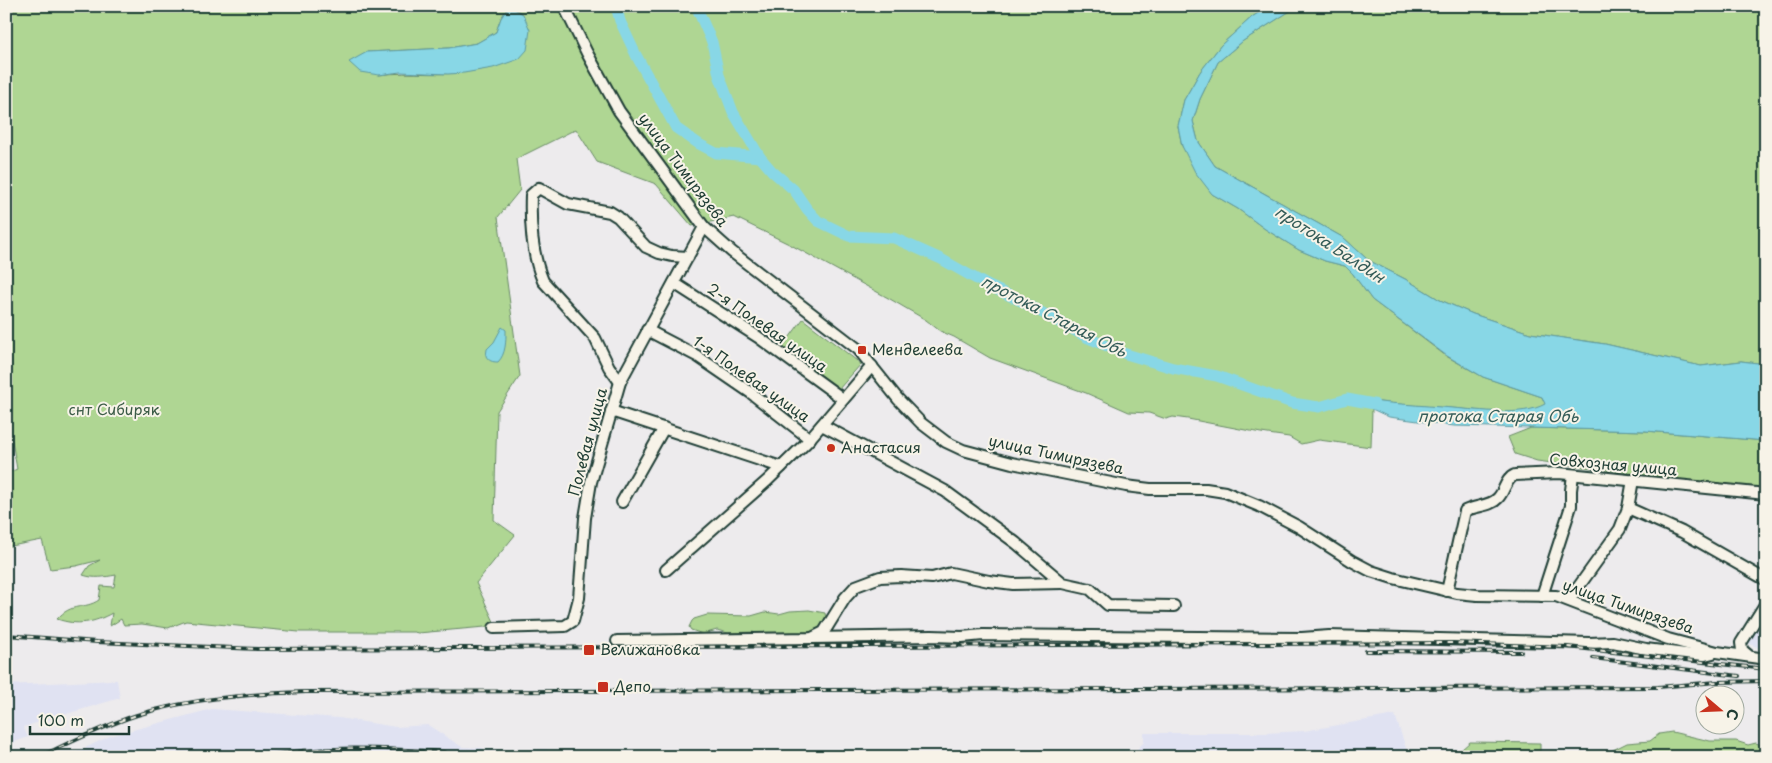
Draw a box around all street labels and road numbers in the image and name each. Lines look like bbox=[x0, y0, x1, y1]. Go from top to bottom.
street label: улица Тимирязева bbox=[634, 107, 735, 231]
street label: 2-я Полевая улица bbox=[703, 277, 833, 377]
street label: 1-я Полевая улица bbox=[689, 329, 816, 427]
street label: Полевая улица bbox=[561, 384, 612, 498]
street label: улица Тимирязева bbox=[987, 428, 1127, 479]
street label: Совхозная улица bbox=[1548, 446, 1678, 481]
street label: улица Тимирязева bbox=[1560, 572, 1698, 639]

